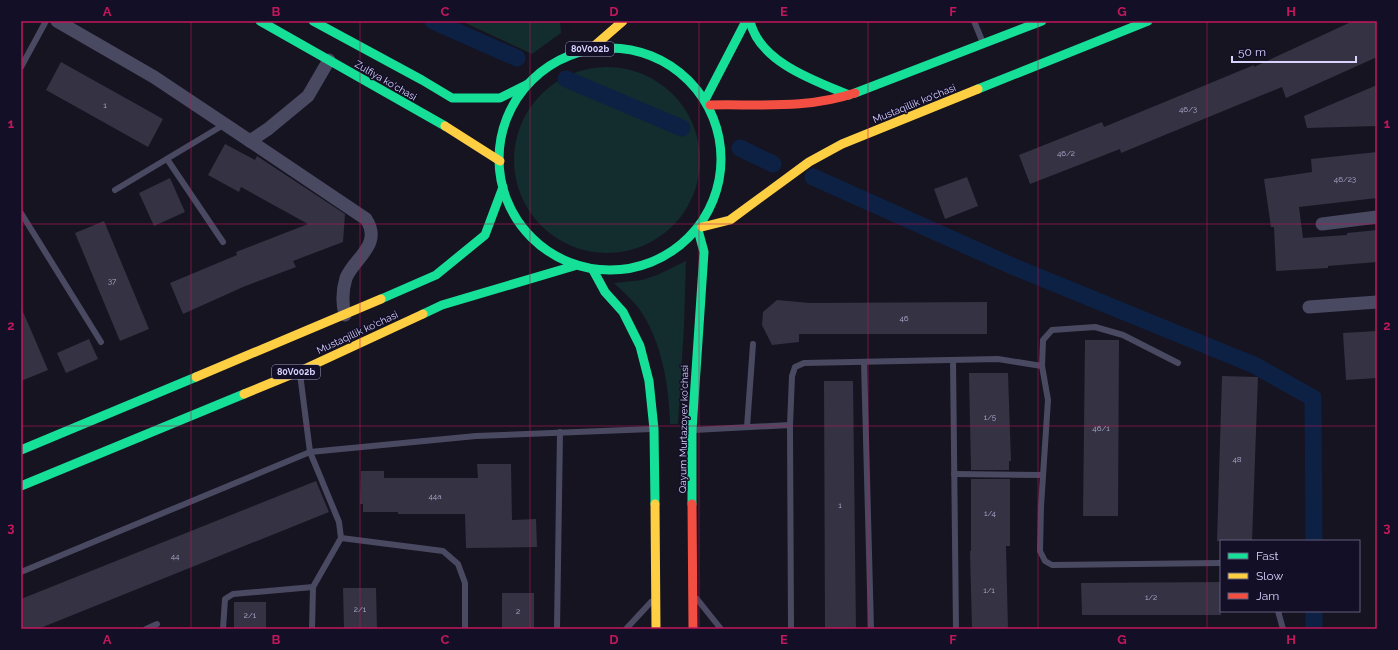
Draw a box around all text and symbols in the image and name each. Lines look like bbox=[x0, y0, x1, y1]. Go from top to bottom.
text: A bbox=[103, 4, 112, 19]
text: B bbox=[272, 4, 281, 19]
text: C bbox=[441, 4, 450, 19]
text: D bbox=[609, 4, 619, 19]
text: E bbox=[780, 4, 788, 19]
text: F bbox=[949, 4, 957, 19]
text: G bbox=[1117, 4, 1127, 19]
text: H bbox=[1286, 4, 1296, 19]
scale bar bbox=[1232, 38, 1356, 64]
road number: 80V002b bbox=[566, 42, 614, 56]
text: 50 m bbox=[1238, 45, 1266, 59]
street label: Zulfiya ko'chasi bbox=[353, 58, 419, 103]
street label: Mustaqillik ko'chasi bbox=[871, 82, 957, 125]
house number: 1 bbox=[103, 100, 107, 110]
house number: 46/3 bbox=[1179, 104, 1197, 114]
text: 1 bbox=[8, 116, 15, 131]
text: 1 bbox=[1384, 116, 1391, 131]
house number: 46/2 bbox=[1057, 148, 1075, 158]
house number: 46/23 bbox=[1334, 174, 1356, 184]
house number: 37 bbox=[108, 276, 117, 286]
street label: Mustaqillik ko'chasi bbox=[315, 309, 400, 356]
house number: 46 bbox=[899, 313, 909, 323]
text: 2 bbox=[7, 318, 15, 333]
text: 2 bbox=[1383, 318, 1391, 333]
road number: 80V002b bbox=[272, 365, 320, 379]
street label: Qayum Murtazoyev ko'chasi bbox=[677, 365, 690, 493]
house number: 1/5 bbox=[984, 412, 997, 422]
house number: 46/1 bbox=[1092, 423, 1110, 433]
house number: 48 bbox=[1232, 454, 1242, 464]
house number: 44a bbox=[428, 491, 442, 501]
house number: 1 bbox=[838, 500, 842, 510]
house number: 1/4 bbox=[984, 508, 997, 518]
text: 3 bbox=[7, 520, 15, 535]
text: 3 bbox=[1383, 520, 1391, 535]
legend bbox=[1220, 540, 1360, 612]
text: Fast bbox=[1256, 549, 1279, 563]
house number: 44 bbox=[171, 551, 180, 561]
text: Slow bbox=[1256, 569, 1283, 583]
house number: 1/1 bbox=[983, 585, 995, 595]
text: Jam bbox=[1256, 589, 1279, 603]
house number: 1/2 bbox=[1145, 592, 1157, 602]
house number: 2/1 bbox=[354, 604, 367, 614]
house number: 2 bbox=[516, 606, 520, 616]
house number: 2/1 bbox=[244, 610, 257, 620]
text: A bbox=[103, 632, 112, 647]
text: B bbox=[272, 632, 281, 647]
text: C bbox=[441, 632, 450, 647]
text: D bbox=[609, 632, 619, 647]
text: E bbox=[780, 632, 788, 647]
text: F bbox=[949, 632, 957, 647]
text: G bbox=[1117, 632, 1127, 647]
text: H bbox=[1286, 632, 1296, 647]

